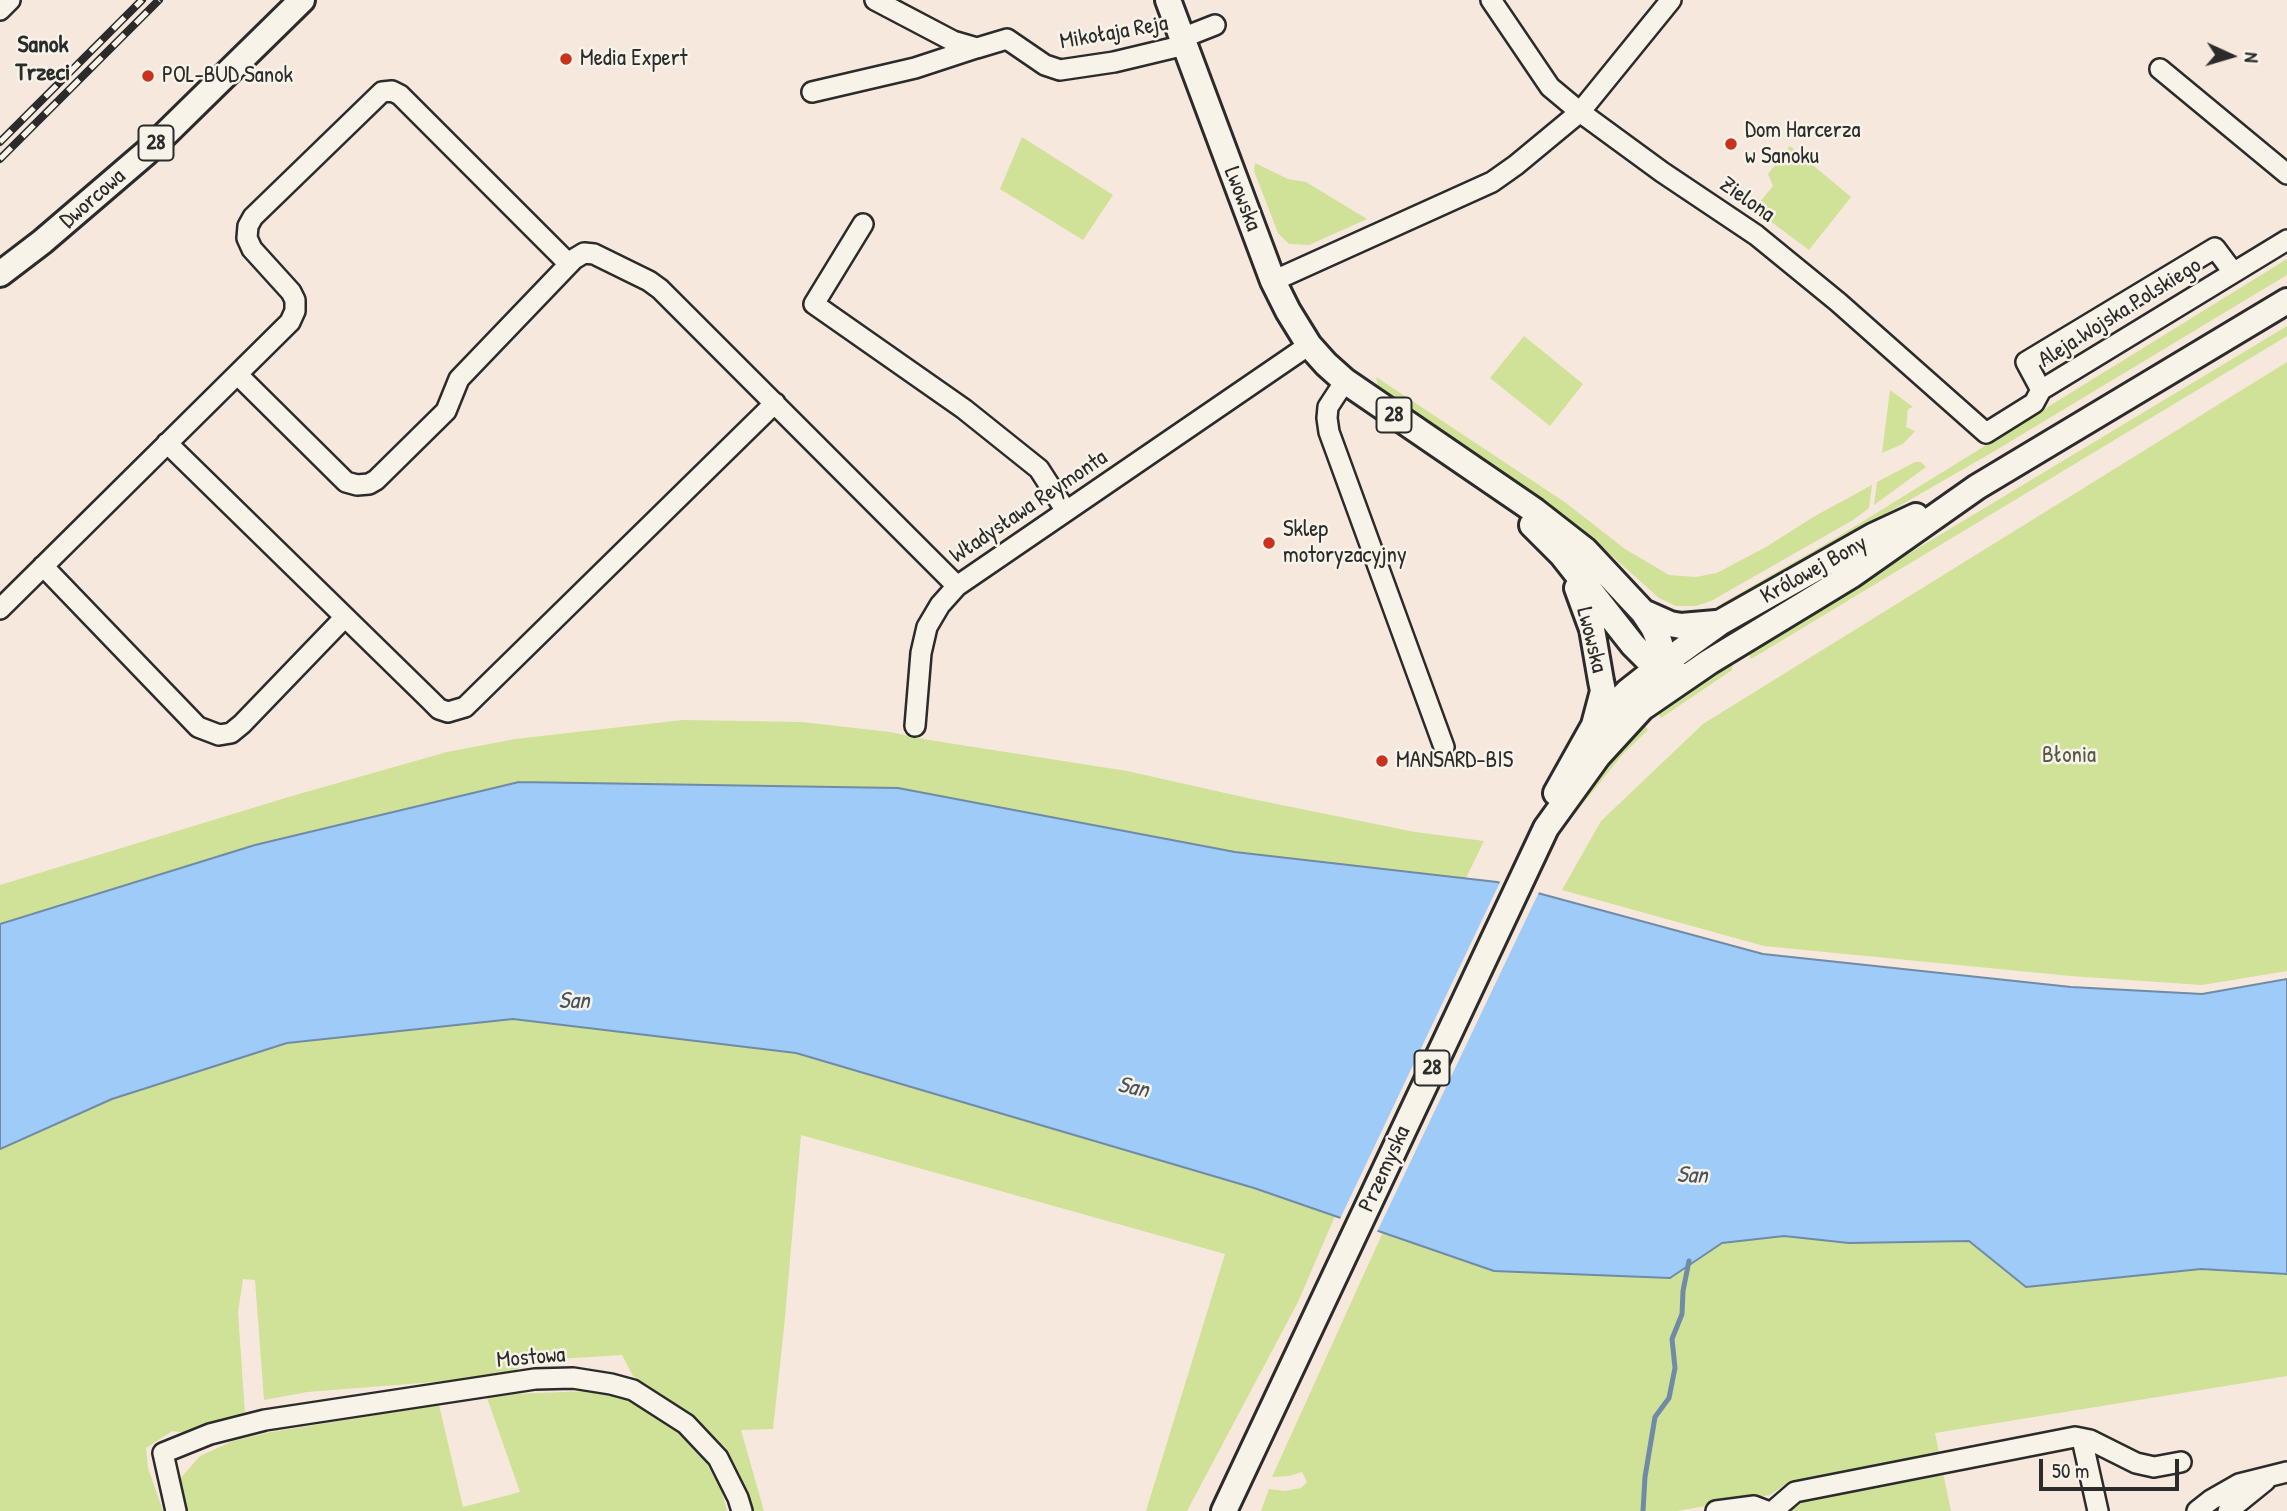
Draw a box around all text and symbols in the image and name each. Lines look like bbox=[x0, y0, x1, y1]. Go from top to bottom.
street label: Mikołaja Reja bbox=[1058, 10, 1170, 56]
north arrow bbox=[2196, 21, 2266, 91]
district label: Sanok Trzeci bbox=[16, 32, 70, 88]
place label: Media Expert bbox=[580, 45, 688, 73]
marker: Media Expert bbox=[558, 51, 574, 67]
text: N bbox=[2239, 52, 2265, 63]
place label: POL-BUD Sanok bbox=[162, 62, 293, 90]
marker: POL-BUD Sanok bbox=[140, 68, 156, 84]
place label: Dom Harcerza w Sanoku bbox=[1745, 117, 1861, 171]
road number: 28 bbox=[138, 125, 174, 160]
marker: Dom Harcerza w Sanoku bbox=[1723, 136, 1739, 152]
street label: Dworcowa bbox=[55, 163, 131, 235]
street label: Lwowska bbox=[1217, 163, 1267, 235]
street label: Zielona bbox=[1714, 171, 1780, 229]
street label: Aleja Wojska Polskiego bbox=[2034, 252, 2206, 374]
road number: 28 bbox=[1376, 398, 1412, 432]
street label: Władysława Reymonta bbox=[945, 444, 1113, 570]
place label: Sklep motoryzacyjny bbox=[1283, 516, 1407, 570]
street label: Królowej Bony bbox=[1756, 530, 1872, 610]
marker: Sklep motoryzacyjny bbox=[1261, 535, 1277, 551]
street label: Lwowska bbox=[1570, 604, 1612, 676]
park label: Błonia bbox=[2042, 742, 2096, 770]
place label: MANSARD-BIS bbox=[1396, 747, 1513, 775]
marker: MANSARD-BIS bbox=[1374, 753, 1390, 769]
water label: San bbox=[558, 988, 590, 1016]
road number: 28 bbox=[1414, 1050, 1450, 1086]
water label: San bbox=[1115, 1071, 1151, 1105]
street label: Przemyska bbox=[1353, 1122, 1417, 1216]
water label: San bbox=[1676, 1161, 1708, 1191]
street label: Mostowa bbox=[496, 1341, 566, 1375]
scale bar bbox=[2042, 1444, 2182, 1488]
text: 50 m bbox=[2052, 1456, 2089, 1485]

